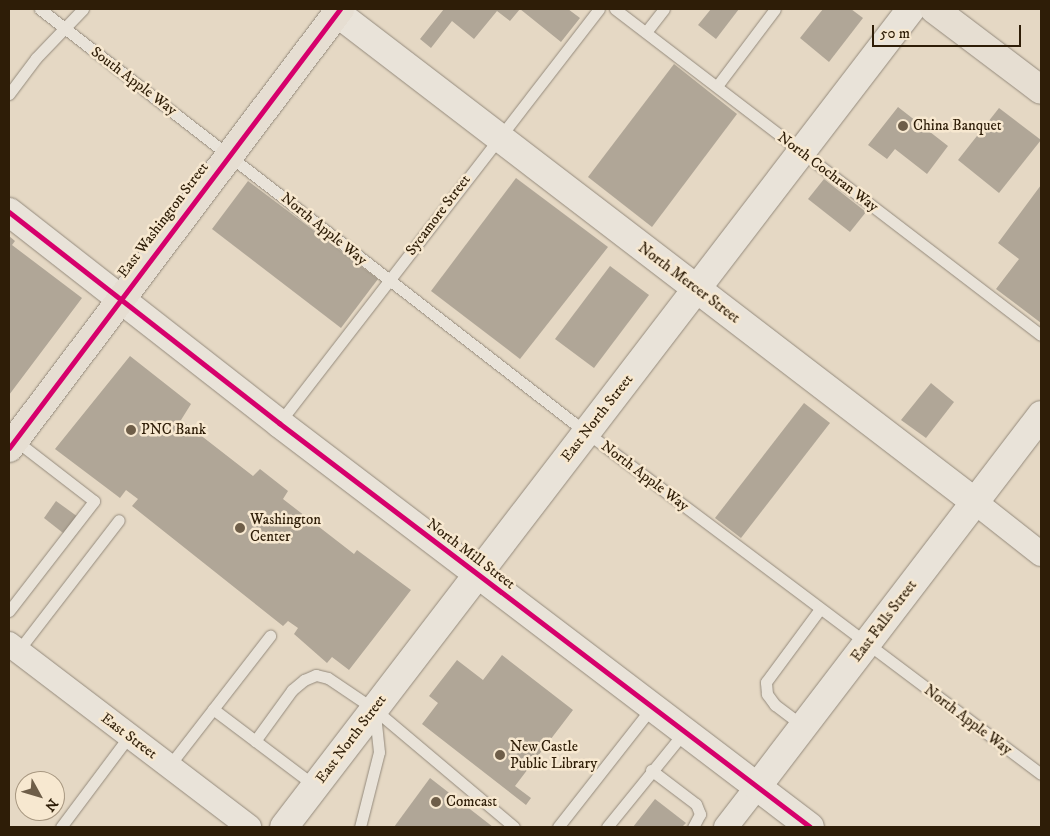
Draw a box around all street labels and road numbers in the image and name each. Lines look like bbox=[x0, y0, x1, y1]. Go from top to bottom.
street label: South Apple Way bbox=[87, 43, 181, 119]
street label: North Cochran Way bbox=[774, 128, 882, 216]
street label: East Washington Street bbox=[114, 159, 212, 281]
street label: Sycamore Street bbox=[402, 171, 474, 259]
street label: North Apple Way bbox=[277, 189, 371, 269]
street label: North Mercer Street bbox=[635, 239, 743, 327]
street label: East North Street bbox=[557, 371, 637, 465]
street label: North Apple Way bbox=[598, 437, 692, 515]
street label: North Mill Street bbox=[423, 515, 519, 593]
street label: East Falls Street bbox=[847, 577, 921, 665]
street label: North Apple Way bbox=[921, 681, 1015, 759]
street label: East North Street bbox=[312, 691, 390, 787]
street label: East Street bbox=[97, 709, 161, 763]

